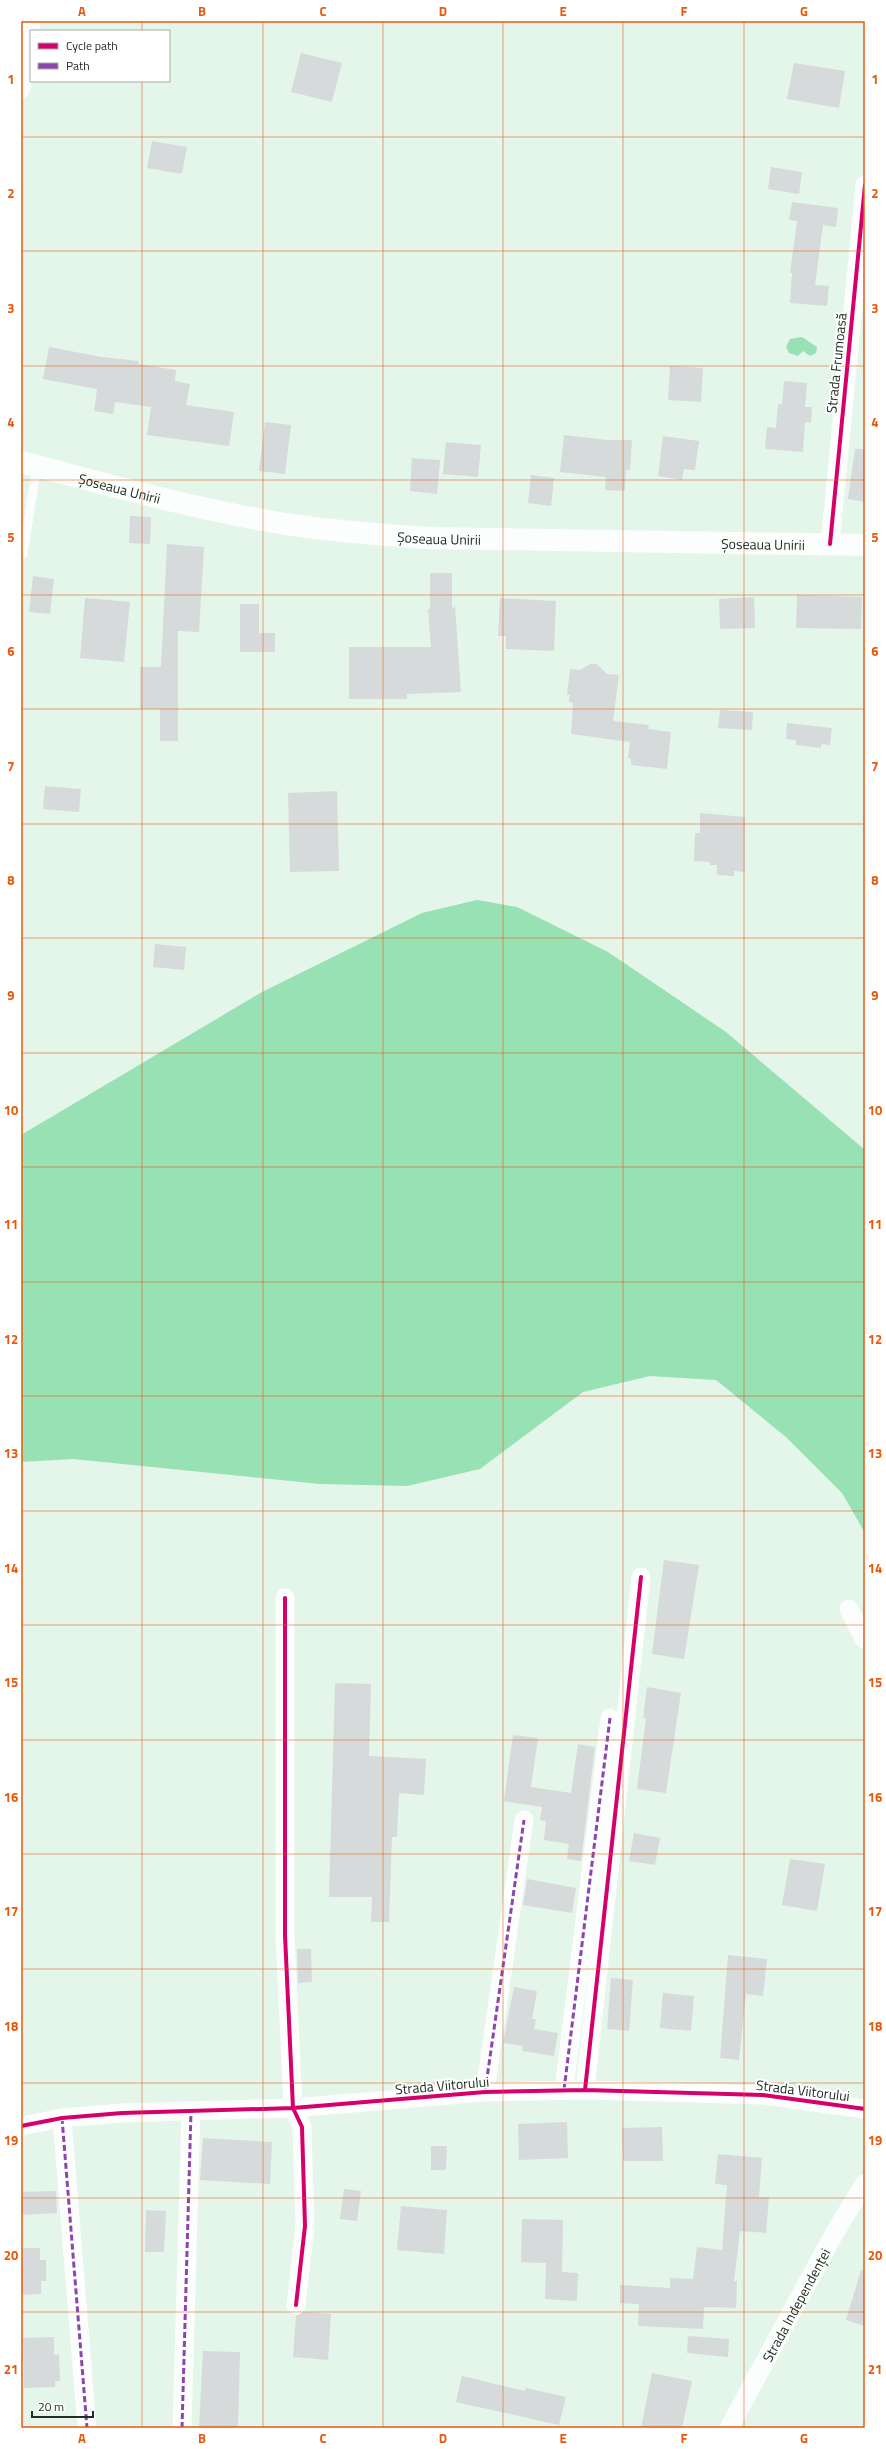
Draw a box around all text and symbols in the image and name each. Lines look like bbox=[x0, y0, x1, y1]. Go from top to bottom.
text: A bbox=[78, 1, 86, 21]
text: B bbox=[198, 1, 206, 21]
text: C bbox=[319, 1, 327, 21]
text: D bbox=[439, 1, 447, 21]
text: E bbox=[559, 1, 567, 21]
text: F bbox=[681, 1, 688, 21]
text: G bbox=[800, 1, 808, 21]
legend bbox=[30, 30, 170, 82]
text: Cycle path bbox=[66, 36, 118, 55]
text: Path bbox=[66, 56, 90, 75]
text: 1 bbox=[7, 69, 15, 89]
text: 1 bbox=[871, 69, 879, 89]
text: 2 bbox=[7, 183, 15, 203]
text: 2 bbox=[871, 183, 879, 203]
text: 3 bbox=[7, 298, 15, 318]
text: 3 bbox=[871, 298, 879, 318]
street label: Strada Frumoasă bbox=[820, 312, 852, 414]
text: 4 bbox=[7, 412, 15, 432]
text: 4 bbox=[871, 412, 879, 432]
street label: Șoseaua Unirii bbox=[76, 467, 163, 508]
street label: Șoseaua Unirii bbox=[396, 525, 481, 549]
text: 5 bbox=[7, 527, 15, 547]
text: 5 bbox=[871, 527, 879, 547]
street label: Șoseaua Unirii bbox=[721, 532, 805, 555]
text: 6 bbox=[7, 641, 15, 661]
text: 6 bbox=[871, 641, 879, 661]
text: 7 bbox=[7, 756, 15, 776]
text: 7 bbox=[871, 756, 879, 776]
text: 8 bbox=[7, 870, 15, 890]
text: 8 bbox=[871, 870, 879, 890]
text: 9 bbox=[7, 985, 15, 1005]
text: 9 bbox=[871, 985, 879, 1005]
text: 10 bbox=[4, 1100, 18, 1120]
text: 10 bbox=[868, 1100, 882, 1120]
text: 11 bbox=[4, 1214, 18, 1234]
text: 11 bbox=[868, 1214, 882, 1234]
text: 12 bbox=[4, 1329, 18, 1349]
text: 12 bbox=[868, 1329, 882, 1349]
text: 13 bbox=[4, 1443, 18, 1463]
text: 13 bbox=[868, 1443, 882, 1463]
text: 14 bbox=[4, 1558, 18, 1578]
text: 14 bbox=[868, 1558, 882, 1578]
text: 15 bbox=[4, 1672, 18, 1692]
text: 15 bbox=[868, 1672, 882, 1692]
text: 16 bbox=[4, 1787, 18, 1807]
text: 16 bbox=[868, 1787, 882, 1807]
text: 17 bbox=[4, 1901, 18, 1921]
text: 17 bbox=[868, 1901, 882, 1921]
text: 18 bbox=[4, 2016, 18, 2036]
text: 18 bbox=[868, 2016, 882, 2036]
street label: Strada Viitorului bbox=[394, 2070, 490, 2100]
street label: Strada Viitorului bbox=[755, 2074, 851, 2106]
text: 19 bbox=[4, 2130, 18, 2150]
text: 19 bbox=[868, 2130, 882, 2150]
street label: Strada Independenței bbox=[756, 2244, 835, 2365]
text: 20 bbox=[4, 2245, 18, 2265]
text: 20 bbox=[868, 2245, 882, 2265]
text: 21 bbox=[4, 2359, 18, 2379]
text: 21 bbox=[868, 2359, 882, 2379]
scale bar bbox=[32, 2393, 93, 2419]
text: 20 m bbox=[38, 2397, 64, 2416]
text: A bbox=[78, 2428, 86, 2448]
text: B bbox=[198, 2428, 206, 2448]
text: C bbox=[319, 2428, 327, 2448]
text: D bbox=[439, 2428, 447, 2448]
text: E bbox=[559, 2428, 567, 2448]
text: F bbox=[681, 2428, 688, 2448]
text: G bbox=[800, 2428, 808, 2448]

